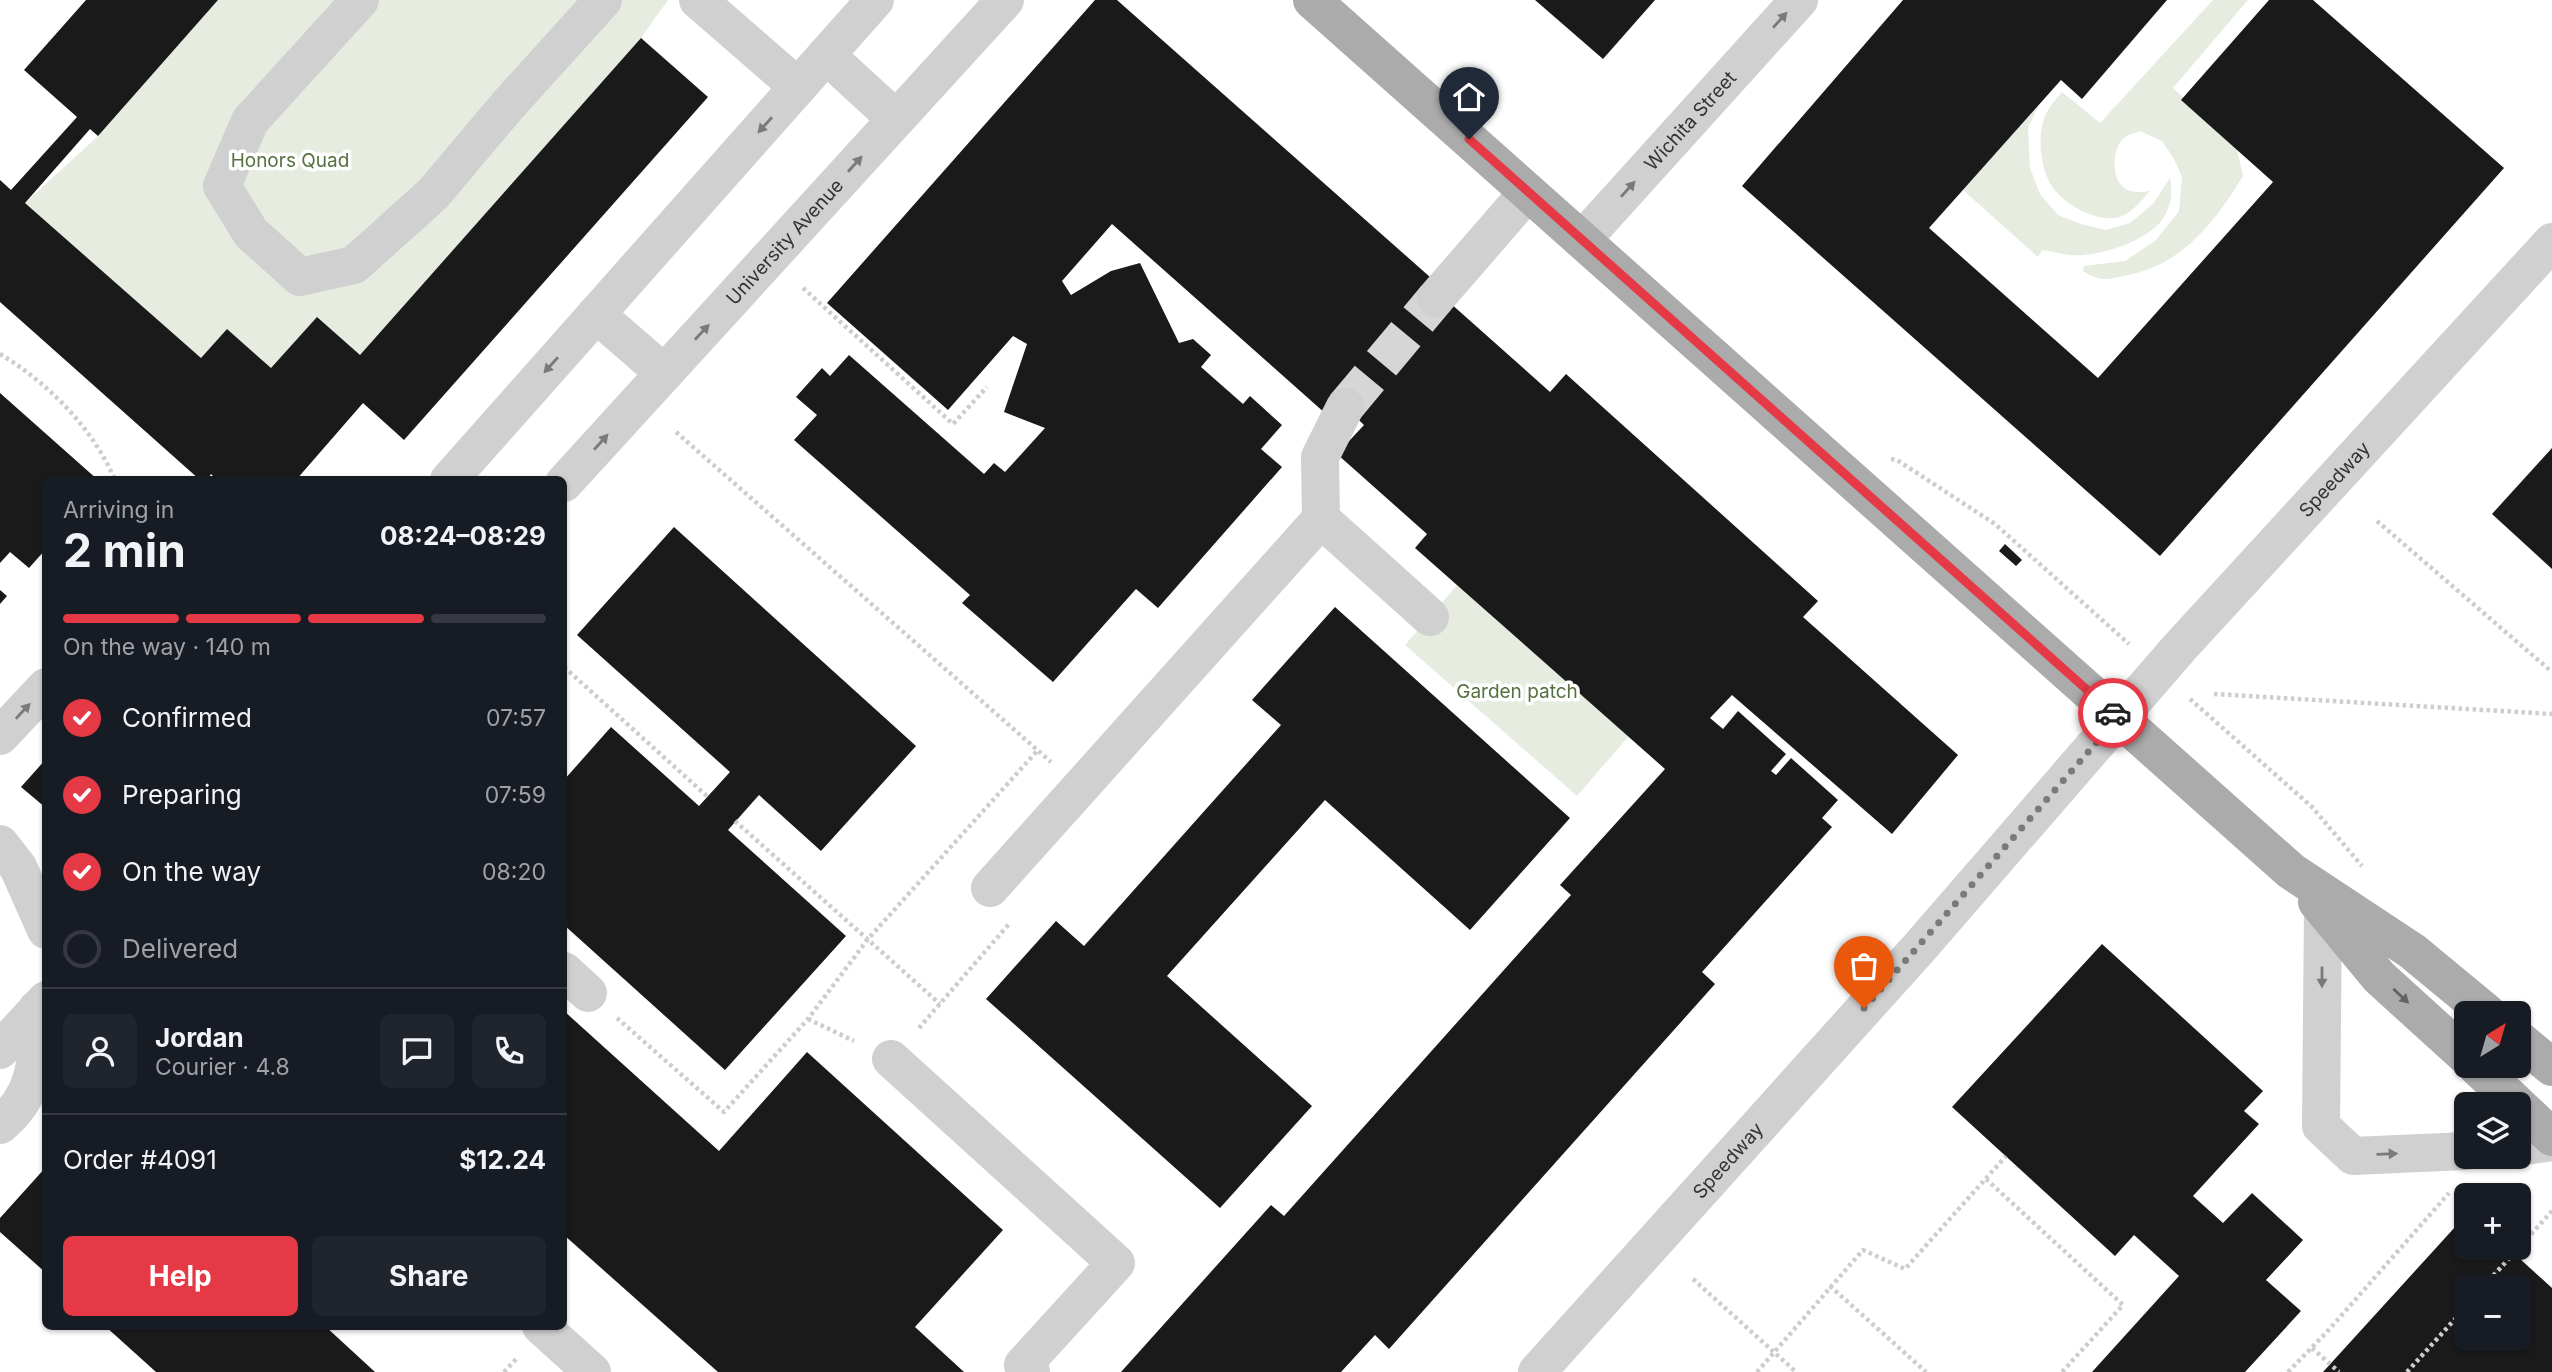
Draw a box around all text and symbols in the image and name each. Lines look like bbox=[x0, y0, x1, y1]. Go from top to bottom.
one-way arrow bbox=[1772, 12, 1788, 29]
street label: Wichita Street bbox=[1640, 66, 1741, 175]
pin bbox=[1439, 67, 1499, 139]
icon: home bbox=[1450, 78, 1488, 116]
one-way arrow bbox=[758, 116, 773, 133]
park label: Honors Quad bbox=[231, 149, 349, 172]
one-way arrow bbox=[847, 155, 863, 173]
street label: University Avenue bbox=[722, 174, 848, 310]
one-way arrow bbox=[1620, 180, 1636, 198]
one-way arrow bbox=[694, 323, 710, 341]
one-way arrow bbox=[544, 356, 559, 373]
one-way arrow bbox=[593, 434, 609, 451]
street label: Speedway bbox=[2294, 437, 2375, 522]
text: Arriving in bbox=[63, 496, 174, 524]
text: 08:24–08:29 bbox=[380, 520, 546, 551]
text: 2 min bbox=[63, 522, 186, 578]
text: On the way · 140 m bbox=[63, 633, 271, 661]
courier bbox=[2078, 678, 2148, 748]
park label: Garden patch bbox=[1456, 680, 1578, 703]
icon: car bbox=[2094, 694, 2132, 732]
icon: check bbox=[63, 699, 101, 737]
text: Confirmed bbox=[122, 702, 252, 733]
one-way arrow bbox=[14, 703, 30, 720]
text: 07:57 bbox=[486, 704, 546, 732]
icon: check bbox=[63, 776, 101, 814]
text: Preparing bbox=[122, 779, 242, 810]
text: 07:59 bbox=[485, 781, 546, 809]
icon: check bbox=[63, 853, 101, 891]
text: On the way bbox=[122, 856, 261, 887]
text: 08:20 bbox=[482, 858, 546, 886]
text: Delivered bbox=[122, 933, 238, 964]
pin bbox=[1834, 936, 1894, 1008]
icon: bag bbox=[1845, 947, 1883, 985]
one-way arrow bbox=[2316, 966, 2328, 988]
one-way arrow bbox=[2392, 988, 2410, 1004]
north arrow bbox=[2454, 1001, 2530, 1078]
map controls bbox=[2454, 1001, 2531, 1351]
button: person bbox=[63, 1014, 137, 1088]
button: chat bbox=[380, 1014, 454, 1088]
button: phone bbox=[472, 1014, 546, 1088]
text: Jordan bbox=[155, 1022, 244, 1053]
text: Courier · 4.8 bbox=[155, 1053, 290, 1081]
button: layers bbox=[2454, 1092, 2531, 1169]
street label: Speedway bbox=[1688, 1118, 1768, 1203]
text: Order #4091 bbox=[63, 1144, 217, 1175]
text: $12.24 bbox=[459, 1144, 546, 1175]
one-way arrow bbox=[2377, 1149, 2399, 1160]
button: + bbox=[2454, 1183, 2531, 1260]
button: Help bbox=[63, 1236, 298, 1316]
button: Share bbox=[312, 1236, 546, 1316]
button: − bbox=[2454, 1274, 2531, 1351]

